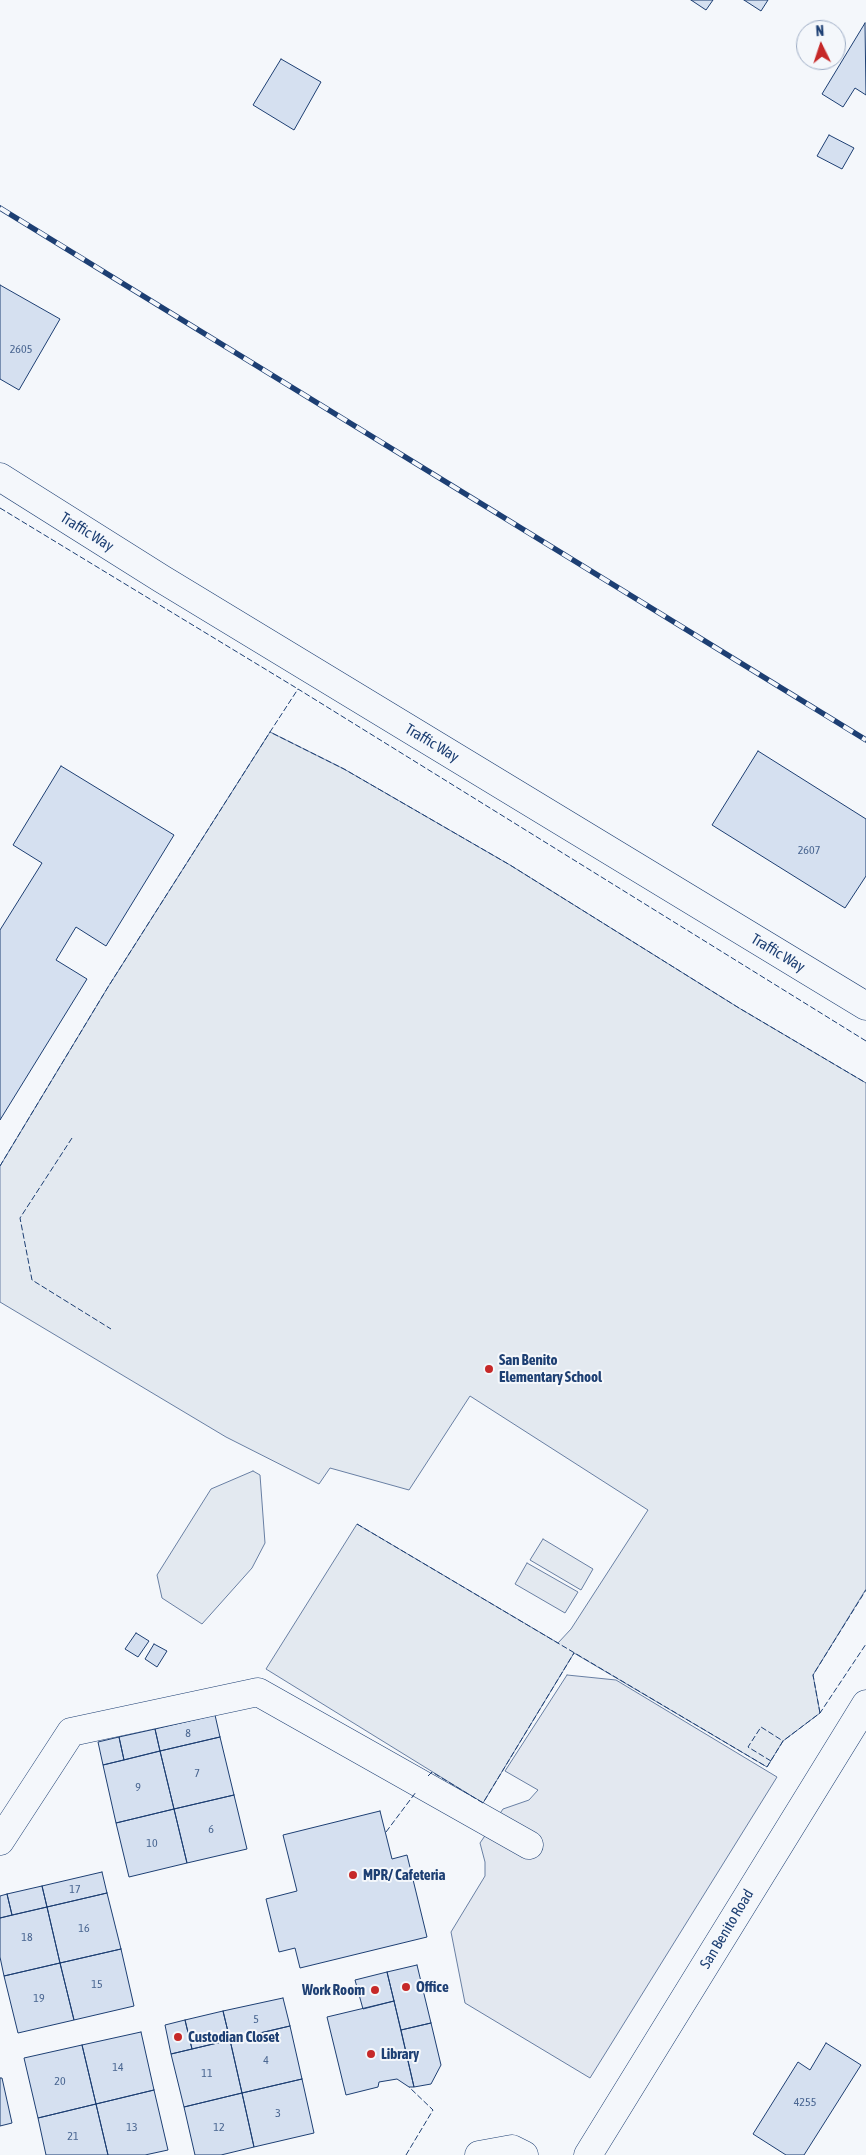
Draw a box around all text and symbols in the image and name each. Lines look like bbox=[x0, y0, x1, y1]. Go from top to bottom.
north arrow bbox=[796, 20, 846, 70]
text: N bbox=[815, 23, 825, 39]
house number: 2605 bbox=[10, 342, 32, 356]
street label: Traffic Way bbox=[57, 509, 117, 555]
street label: Traffic Way bbox=[402, 720, 462, 766]
house number: 2607 bbox=[798, 843, 820, 857]
street label: Traffic Way bbox=[748, 930, 808, 976]
place label: San Benito Elementary School bbox=[499, 1351, 602, 1386]
marker: San Benito Elementary School bbox=[483, 1363, 495, 1375]
house number: 8 bbox=[185, 1726, 191, 1740]
house number: 7 bbox=[194, 1766, 200, 1780]
house number: 9 bbox=[135, 1780, 141, 1794]
house number: 6 bbox=[208, 1822, 214, 1836]
house number: 10 bbox=[146, 1836, 158, 1850]
place label: MPR/ Cafeteria bbox=[363, 1866, 446, 1884]
marker: MPR/ Cafeteria bbox=[347, 1869, 359, 1881]
house number: 17 bbox=[69, 1882, 81, 1896]
street label: San Benito Road bbox=[696, 1886, 758, 1972]
house number: 16 bbox=[78, 1921, 90, 1935]
house number: 18 bbox=[21, 1930, 33, 1944]
house number: 15 bbox=[91, 1977, 103, 1991]
place label: Office bbox=[416, 1978, 449, 1996]
place label: Work Room bbox=[302, 1981, 365, 1999]
marker: Office bbox=[400, 1981, 412, 1993]
marker: Work Room bbox=[369, 1984, 381, 1996]
house number: 19 bbox=[33, 1991, 45, 2005]
house number: 5 bbox=[253, 2012, 259, 2026]
place label: Custodian Closet bbox=[188, 2028, 279, 2046]
marker: Custodian Closet bbox=[172, 2031, 184, 2043]
place label: Library bbox=[381, 2045, 419, 2063]
marker: Library bbox=[365, 2048, 377, 2060]
house number: 4 bbox=[263, 2053, 269, 2067]
house number: 14 bbox=[112, 2060, 124, 2074]
house number: 11 bbox=[201, 2066, 213, 2080]
house number: 20 bbox=[54, 2074, 66, 2088]
house number: 4255 bbox=[794, 2095, 816, 2109]
house number: 3 bbox=[275, 2106, 281, 2120]
house number: 13 bbox=[126, 2120, 138, 2134]
house number: 12 bbox=[213, 2120, 225, 2134]
house number: 21 bbox=[67, 2129, 79, 2143]

